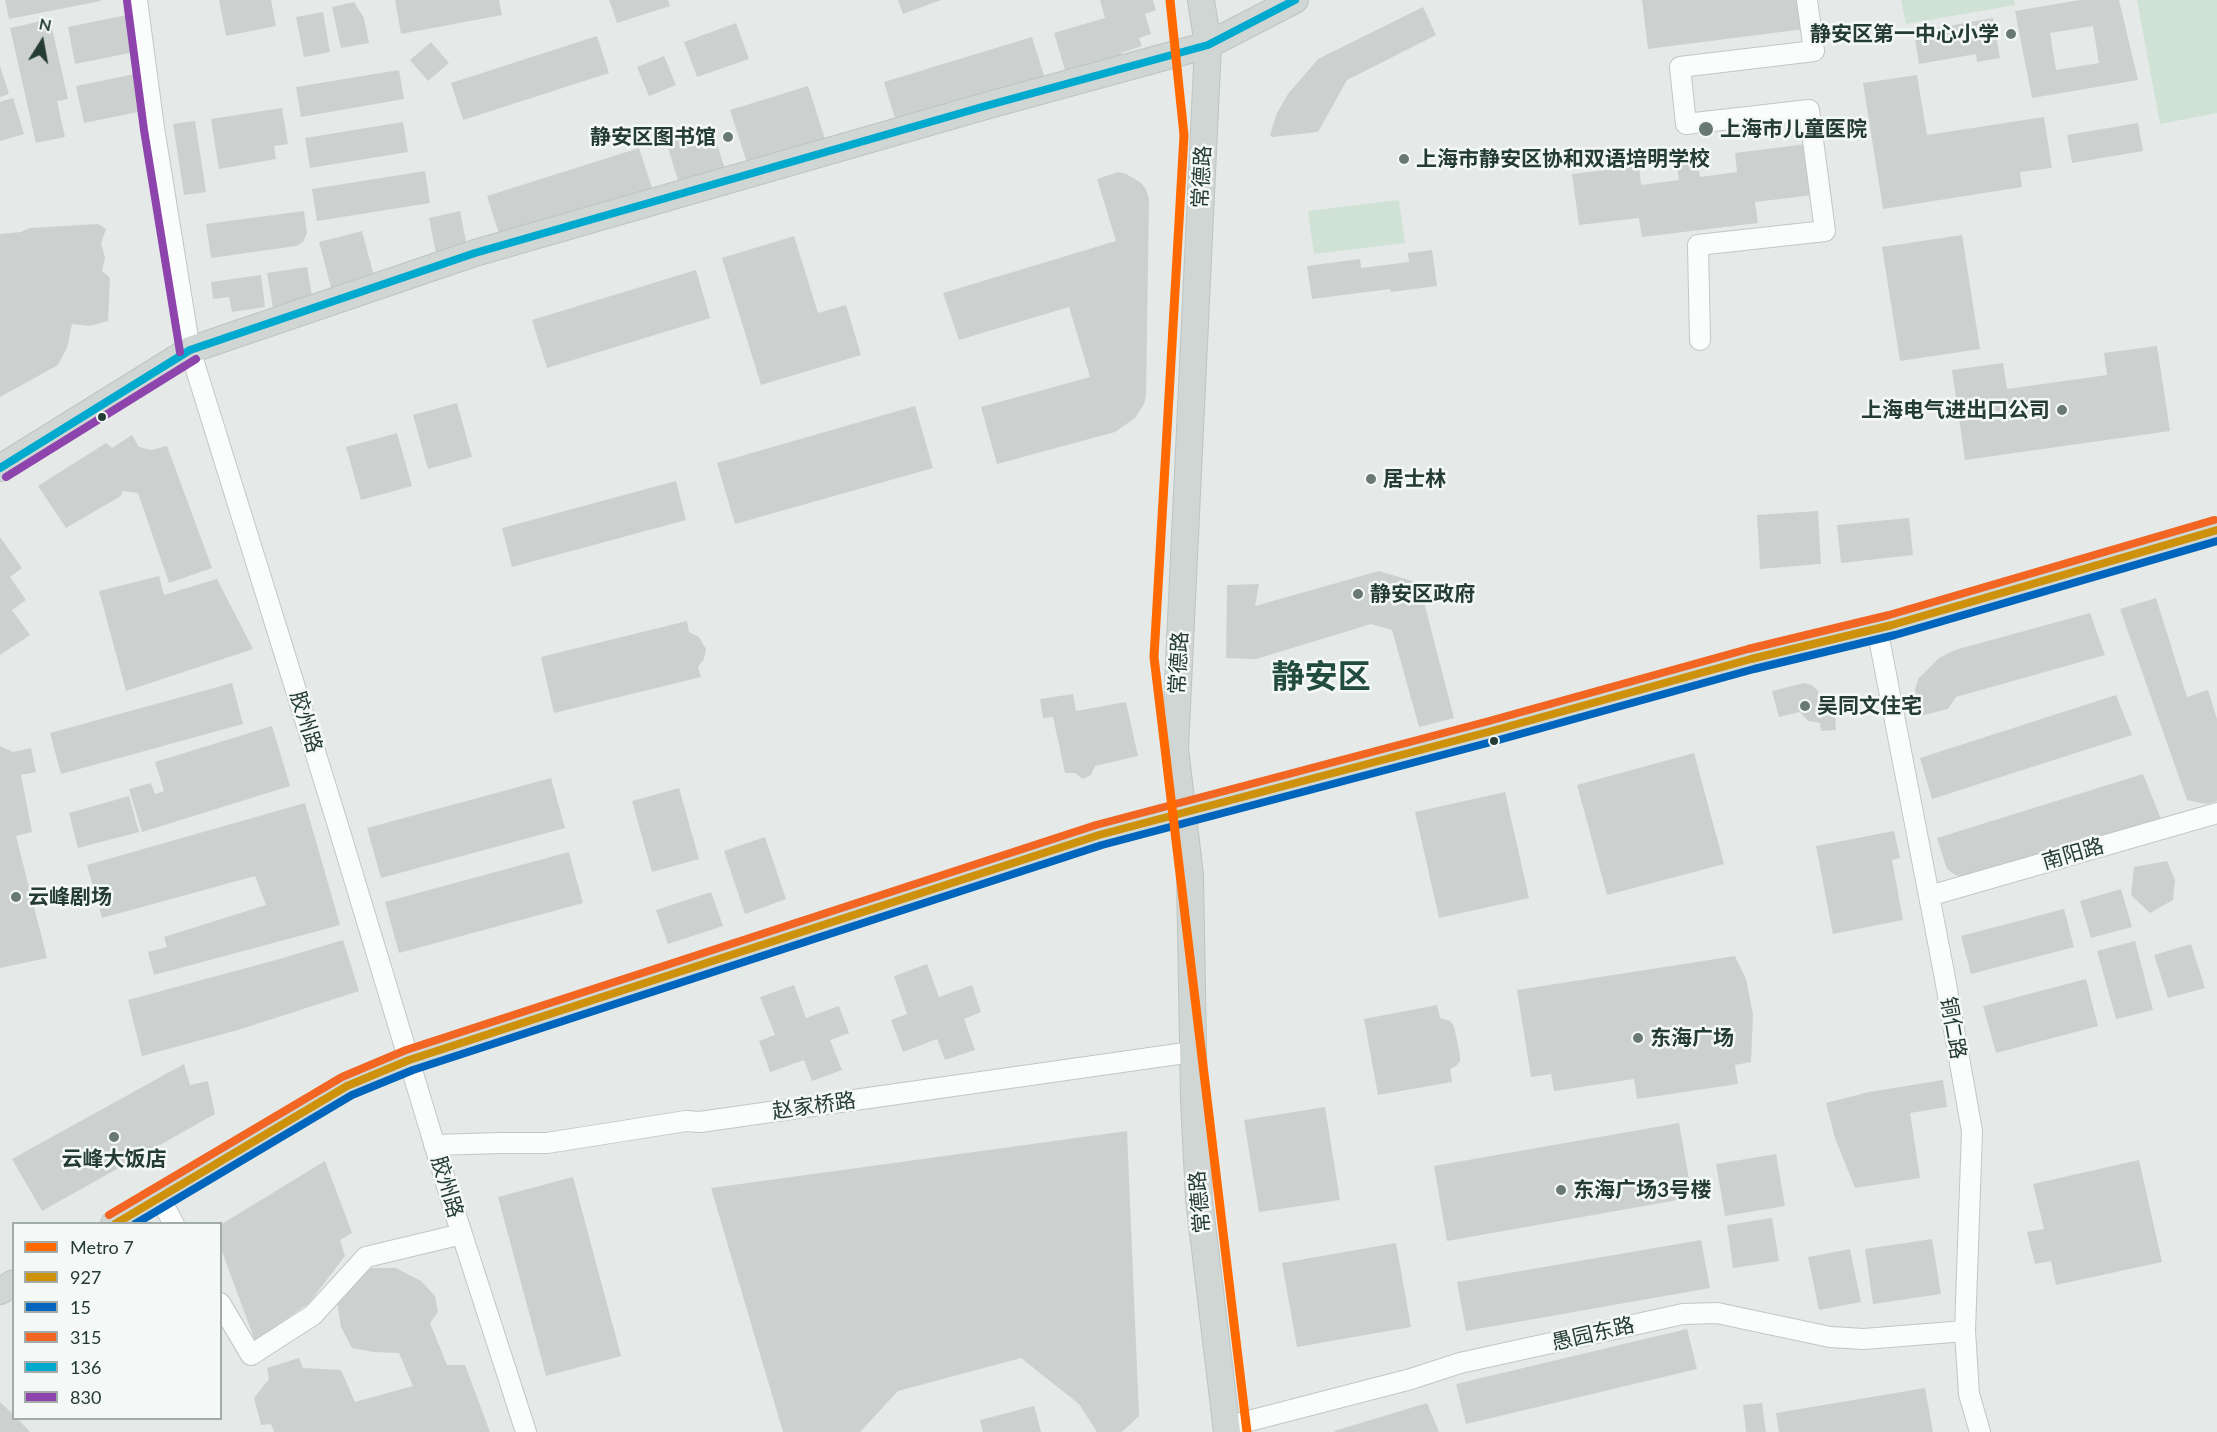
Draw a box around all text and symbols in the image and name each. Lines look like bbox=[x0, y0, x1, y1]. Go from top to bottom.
north arrow bbox=[12, 12, 72, 72]
text: N bbox=[38, 13, 53, 34]
place label: 静安区第一中心小学 bbox=[1810, 21, 1999, 47]
marker: 静安区第一中心小学 bbox=[2004, 27, 2018, 41]
place label: 上海市儿童医院 bbox=[1720, 116, 1867, 142]
marker: 上海市儿童医院 bbox=[1697, 120, 1715, 138]
place label: 静安区图书馆 bbox=[590, 124, 716, 150]
marker: 静安区图书馆 bbox=[721, 130, 735, 144]
street label: 常德路 bbox=[1188, 145, 1216, 209]
place label: 上海市静安区协和双语培明学校 bbox=[1416, 146, 1710, 172]
marker: 上海市静安区协和双语培明学校 bbox=[1397, 152, 1411, 166]
place label: 上海电气进出口公司 bbox=[1861, 397, 2050, 423]
marker: 上海电气进出口公司 bbox=[2055, 403, 2069, 417]
unlabelled marker bbox=[96, 411, 108, 423]
place label: 居士林 bbox=[1383, 466, 1446, 492]
marker: 居士林 bbox=[1364, 472, 1378, 486]
place label: 静安区政府 bbox=[1370, 581, 1475, 607]
marker: 静安区政府 bbox=[1351, 587, 1365, 601]
street label: 常德路 bbox=[1165, 631, 1193, 695]
district label: 静安区 bbox=[1272, 657, 1370, 697]
street label: 胶州路 bbox=[285, 688, 327, 756]
place label: 吴同文住宅 bbox=[1817, 693, 1922, 719]
marker: 吴同文住宅 bbox=[1798, 699, 1812, 713]
unlabelled marker bbox=[1488, 735, 1500, 747]
street label: 南阳路 bbox=[2039, 833, 2107, 875]
place label: 云峰剧场 bbox=[28, 884, 112, 910]
marker: 云峰剧场 bbox=[9, 890, 23, 904]
street label: 铜仁路 bbox=[1935, 995, 1971, 1061]
place label: 东海广场 bbox=[1650, 1025, 1734, 1051]
marker: 东海广场 bbox=[1631, 1031, 1645, 1045]
street label: 赵家桥路 bbox=[771, 1088, 857, 1124]
marker: 云峰大饭店 bbox=[107, 1130, 121, 1144]
place label: 云峰大饭店 bbox=[62, 1146, 166, 1172]
street label: 胶州路 bbox=[426, 1153, 468, 1221]
street label: 常德路 bbox=[1185, 1170, 1215, 1234]
place label: 东海广场3号楼 bbox=[1573, 1177, 1711, 1203]
marker: 东海广场3号楼 bbox=[1554, 1183, 1568, 1197]
legend bbox=[12, 1222, 222, 1420]
text: Metro 7 bbox=[70, 1236, 134, 1258]
text: 927 bbox=[70, 1266, 101, 1288]
text: 15 bbox=[70, 1296, 91, 1318]
street label: 愚园东路 bbox=[1549, 1312, 1637, 1356]
text: 315 bbox=[70, 1326, 101, 1348]
text: 136 bbox=[70, 1356, 101, 1378]
text: 830 bbox=[70, 1386, 101, 1408]

